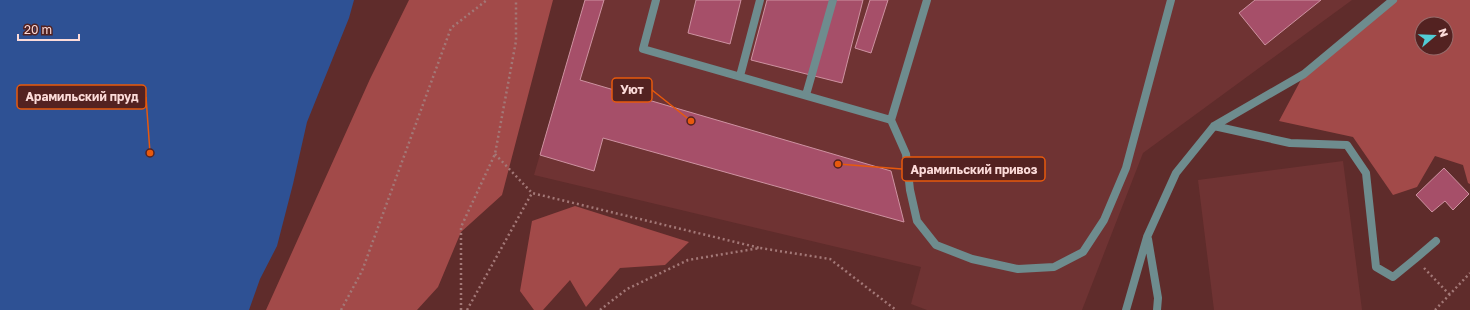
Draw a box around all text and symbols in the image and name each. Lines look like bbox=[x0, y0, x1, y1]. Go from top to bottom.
scale bar bbox=[18, 16, 79, 42]
north arrow bbox=[1414, 16, 1454, 56]
text: 20 m bbox=[24, 22, 52, 37]
text: N bbox=[1436, 27, 1451, 39]
callout: Уют bbox=[612, 78, 652, 102]
text: Уют bbox=[620, 82, 644, 97]
callout: Арамильский пруд bbox=[17, 85, 146, 109]
text: Арамильский пруд bbox=[26, 89, 139, 104]
callout: Арамильский привоз bbox=[902, 157, 1045, 181]
text: Арамильский привоз bbox=[911, 162, 1038, 177]

